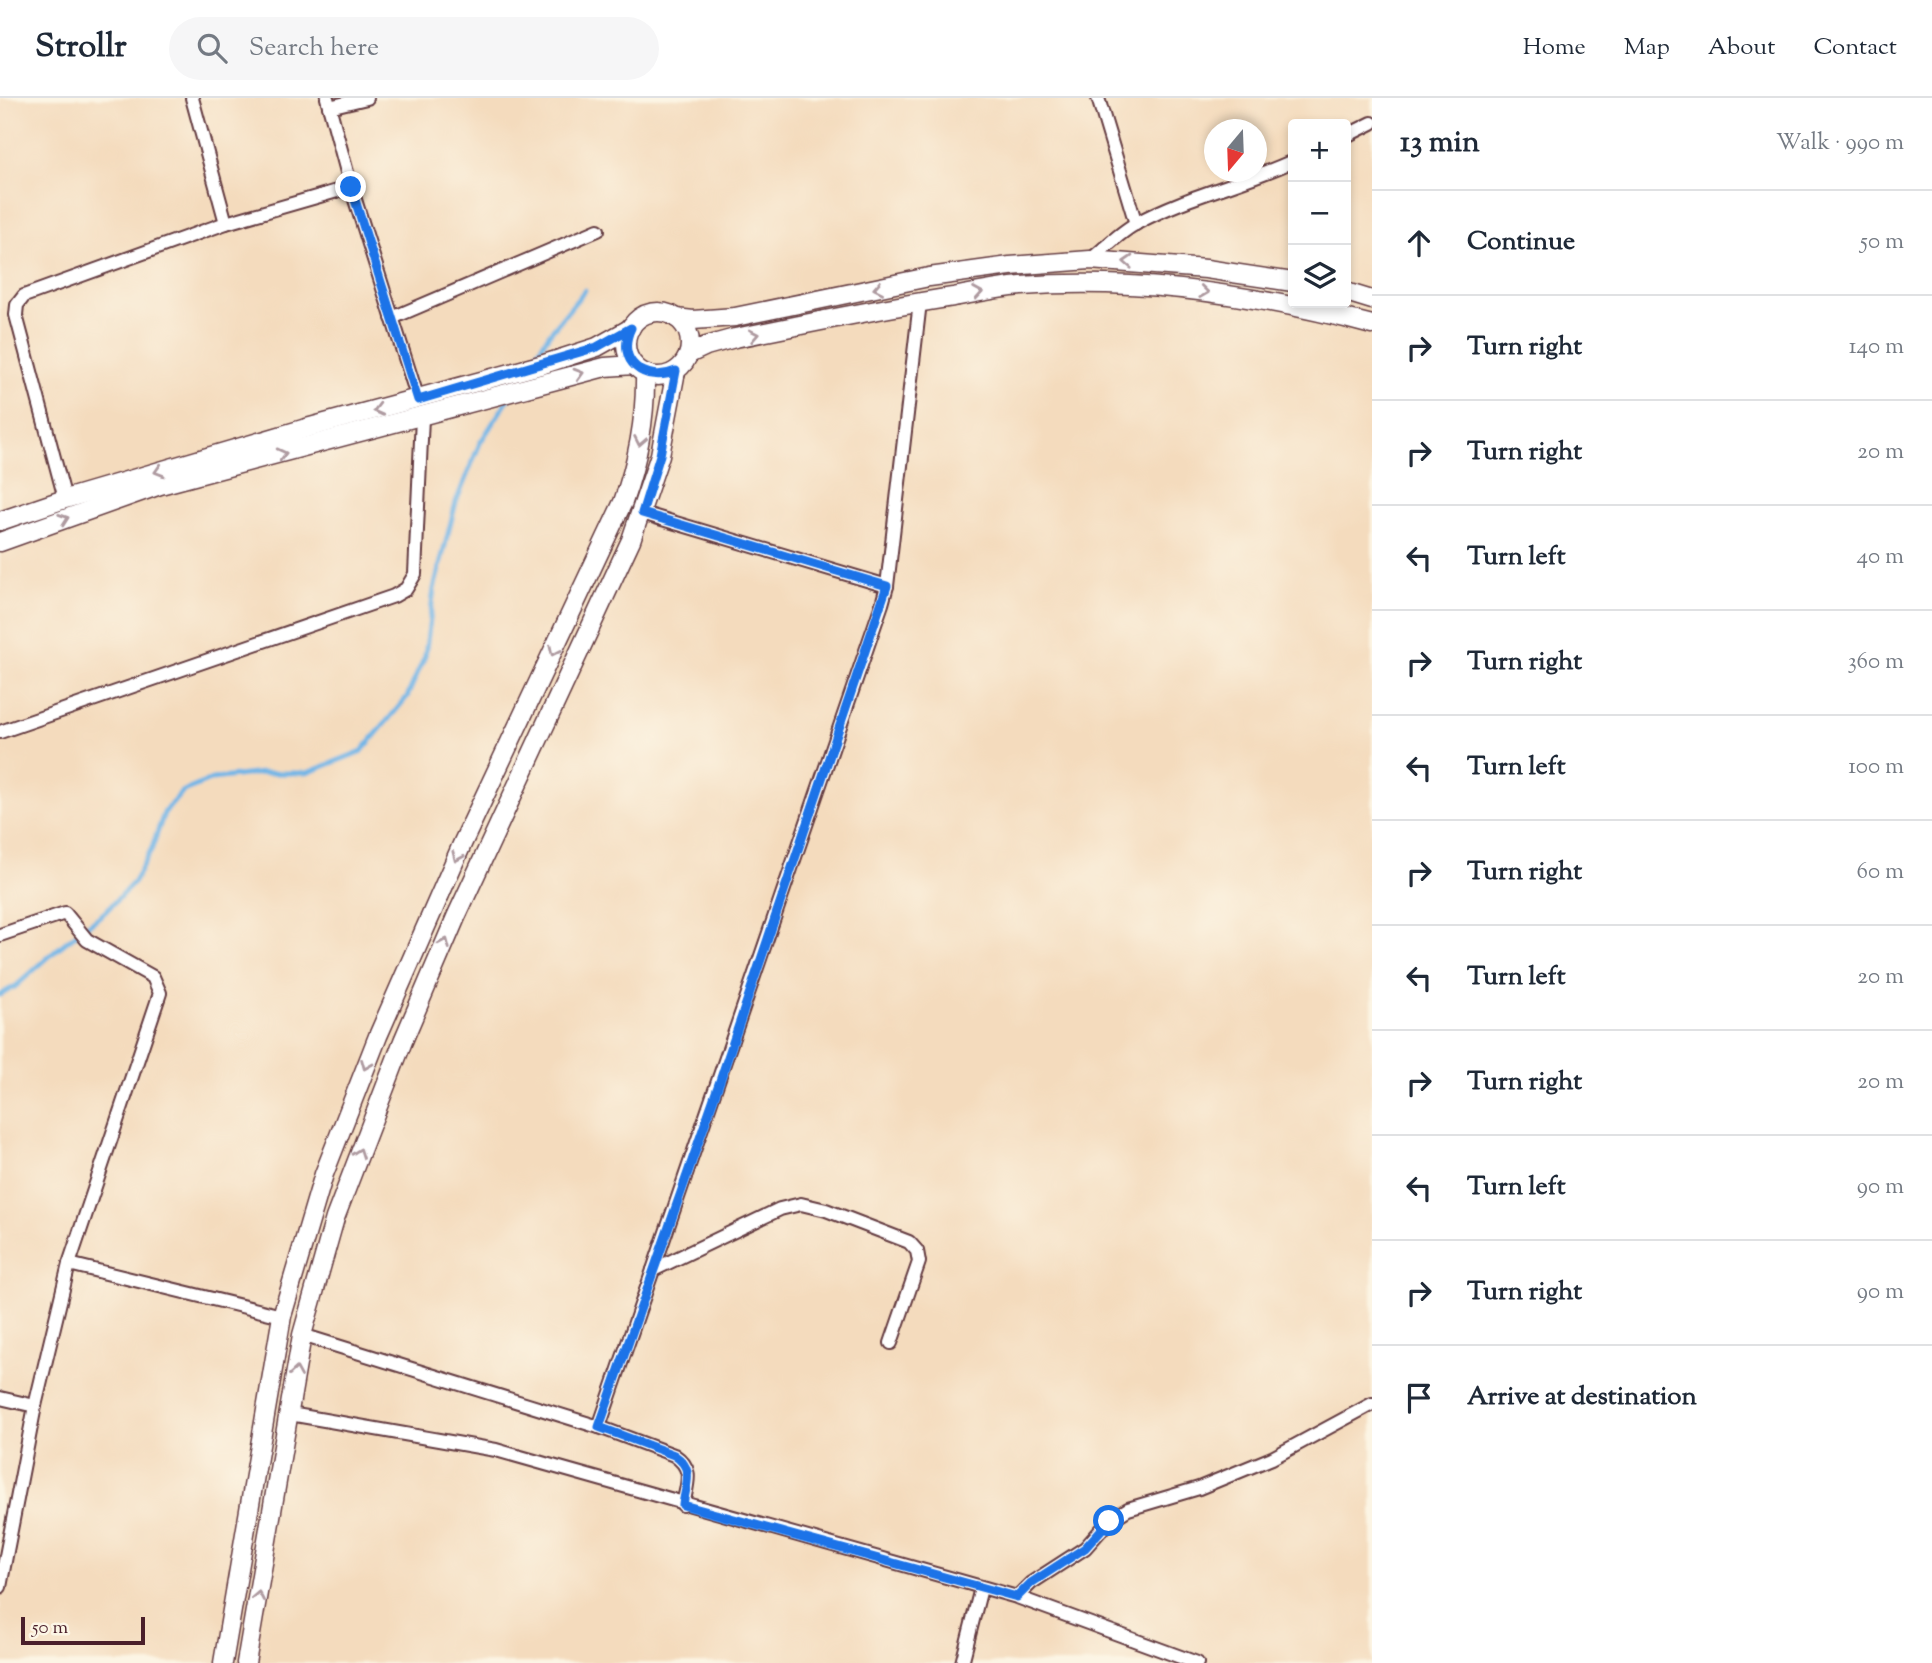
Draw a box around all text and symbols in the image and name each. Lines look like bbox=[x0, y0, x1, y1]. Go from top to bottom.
search box bbox=[169, 17, 659, 80]
text: Strollr bbox=[35, 24, 127, 72]
icon: search bbox=[193, 29, 231, 67]
text: Search here bbox=[249, 30, 379, 67]
text: Home bbox=[1523, 31, 1586, 65]
text: Map bbox=[1624, 31, 1670, 65]
text: About bbox=[1708, 31, 1775, 65]
text: Contact bbox=[1813, 31, 1897, 65]
north arrow bbox=[1204, 119, 1267, 182]
map controls bbox=[1288, 119, 1351, 308]
button: + bbox=[1288, 119, 1351, 182]
text: 13 min bbox=[1400, 122, 1480, 165]
text: Walk · 990 m bbox=[1776, 127, 1904, 160]
route end bbox=[335, 171, 366, 202]
button: − bbox=[1288, 182, 1351, 245]
icon: ahead bbox=[1400, 224, 1438, 262]
text: Continue bbox=[1467, 224, 1575, 261]
text: 50 m bbox=[1860, 226, 1904, 259]
button: layers bbox=[1288, 245, 1351, 308]
one-way arrow bbox=[1122, 255, 1133, 270]
one-way arrow bbox=[872, 279, 884, 294]
one-way arrow bbox=[1198, 284, 1210, 299]
one-way arrow bbox=[972, 286, 984, 301]
one-way arrow bbox=[748, 328, 760, 343]
icon: right bbox=[1400, 329, 1438, 367]
text: Turn right bbox=[1467, 329, 1582, 366]
text: 140 m bbox=[1849, 331, 1904, 364]
one-way arrow bbox=[573, 368, 585, 383]
one-way arrow bbox=[372, 402, 384, 416]
icon: right bbox=[1400, 434, 1438, 472]
text: Turn right bbox=[1467, 434, 1582, 471]
one-way arrow bbox=[634, 435, 649, 447]
text: 20 m bbox=[1857, 436, 1904, 469]
one-way arrow bbox=[276, 448, 288, 462]
one-way arrow bbox=[153, 463, 165, 478]
one-way arrow bbox=[58, 513, 70, 527]
icon: left bbox=[1400, 539, 1438, 577]
text: Turn left bbox=[1467, 539, 1566, 576]
text: 40 m bbox=[1857, 541, 1904, 574]
one-way arrow bbox=[549, 644, 563, 656]
icon: right bbox=[1400, 644, 1438, 682]
text: Turn right bbox=[1467, 644, 1582, 681]
text: 360 m bbox=[1847, 646, 1904, 679]
icon: left bbox=[1400, 749, 1438, 787]
text: Turn left bbox=[1467, 749, 1566, 786]
text: 100 m bbox=[1848, 751, 1904, 784]
one-way arrow bbox=[451, 849, 465, 862]
icon: right bbox=[1400, 854, 1438, 892]
text: Turn right bbox=[1467, 854, 1582, 891]
text: 60 m bbox=[1856, 856, 1904, 889]
one-way arrow bbox=[437, 938, 451, 950]
icon: left bbox=[1400, 959, 1438, 997]
text: Turn left bbox=[1467, 959, 1566, 996]
text: 20 m bbox=[1857, 961, 1904, 994]
one-way arrow bbox=[361, 1058, 375, 1070]
icon: right bbox=[1400, 1064, 1438, 1102]
text: Turn right bbox=[1467, 1064, 1582, 1101]
text: 20 m bbox=[1857, 1066, 1904, 1099]
one-way arrow bbox=[351, 1148, 365, 1160]
icon: left bbox=[1400, 1169, 1438, 1207]
text: Turn left bbox=[1467, 1169, 1566, 1206]
text: 90 m bbox=[1857, 1171, 1904, 1204]
icon: right bbox=[1400, 1274, 1438, 1312]
text: Turn right bbox=[1467, 1274, 1582, 1311]
text: 90 m bbox=[1857, 1276, 1904, 1309]
one-way arrow bbox=[288, 1366, 303, 1377]
icon: arrive bbox=[1400, 1379, 1438, 1417]
text: Arrive at destination bbox=[1467, 1379, 1697, 1416]
route start bbox=[1093, 1505, 1124, 1536]
one-way arrow bbox=[250, 1590, 265, 1602]
scale bar bbox=[21, 1614, 145, 1646]
text: 50 m bbox=[32, 1615, 68, 1642]

